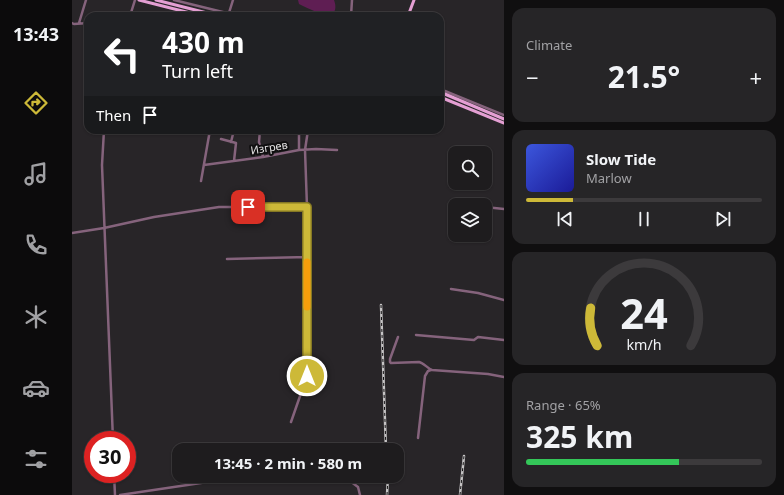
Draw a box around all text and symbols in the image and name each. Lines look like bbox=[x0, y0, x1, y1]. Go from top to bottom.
text: 13:43 bbox=[13, 22, 59, 46]
text: 430 m bbox=[162, 23, 245, 61]
icon: left bbox=[96, 28, 148, 80]
text: Climate bbox=[526, 36, 572, 54]
text: 21.5° bbox=[608, 56, 680, 97]
text: Turn left bbox=[162, 59, 233, 83]
text: − bbox=[526, 62, 539, 92]
text: + bbox=[749, 62, 762, 92]
icon: directions bbox=[22, 89, 50, 117]
icon: arrive bbox=[139, 104, 161, 126]
text: Then bbox=[96, 105, 131, 125]
street label: Изгрев bbox=[249, 137, 289, 157]
map controls bbox=[448, 146, 492, 242]
button: search bbox=[448, 146, 492, 190]
text: Slow Tide bbox=[586, 149, 656, 169]
icon: music bbox=[22, 160, 50, 188]
text: Marlow bbox=[586, 169, 632, 187]
pin bbox=[231, 190, 265, 224]
icon: arrive bbox=[237, 196, 259, 218]
button: layers bbox=[448, 198, 492, 242]
icon: previous bbox=[554, 208, 576, 230]
icon: pause bbox=[633, 208, 655, 230]
icon: next bbox=[712, 208, 734, 230]
icon: phone bbox=[22, 231, 50, 259]
text: 24 bbox=[620, 285, 668, 341]
icon: climate bbox=[22, 303, 50, 331]
text: km/h bbox=[626, 335, 662, 354]
position arrow bbox=[286, 355, 328, 397]
icon: car bbox=[22, 374, 50, 402]
text: Range · 65% bbox=[526, 396, 601, 414]
text: 325 km bbox=[526, 416, 633, 457]
speed limit sign: 30 bbox=[84, 431, 136, 483]
icon: filters bbox=[22, 445, 50, 473]
text: 13:45 · 2 min · 580 m bbox=[214, 453, 362, 473]

